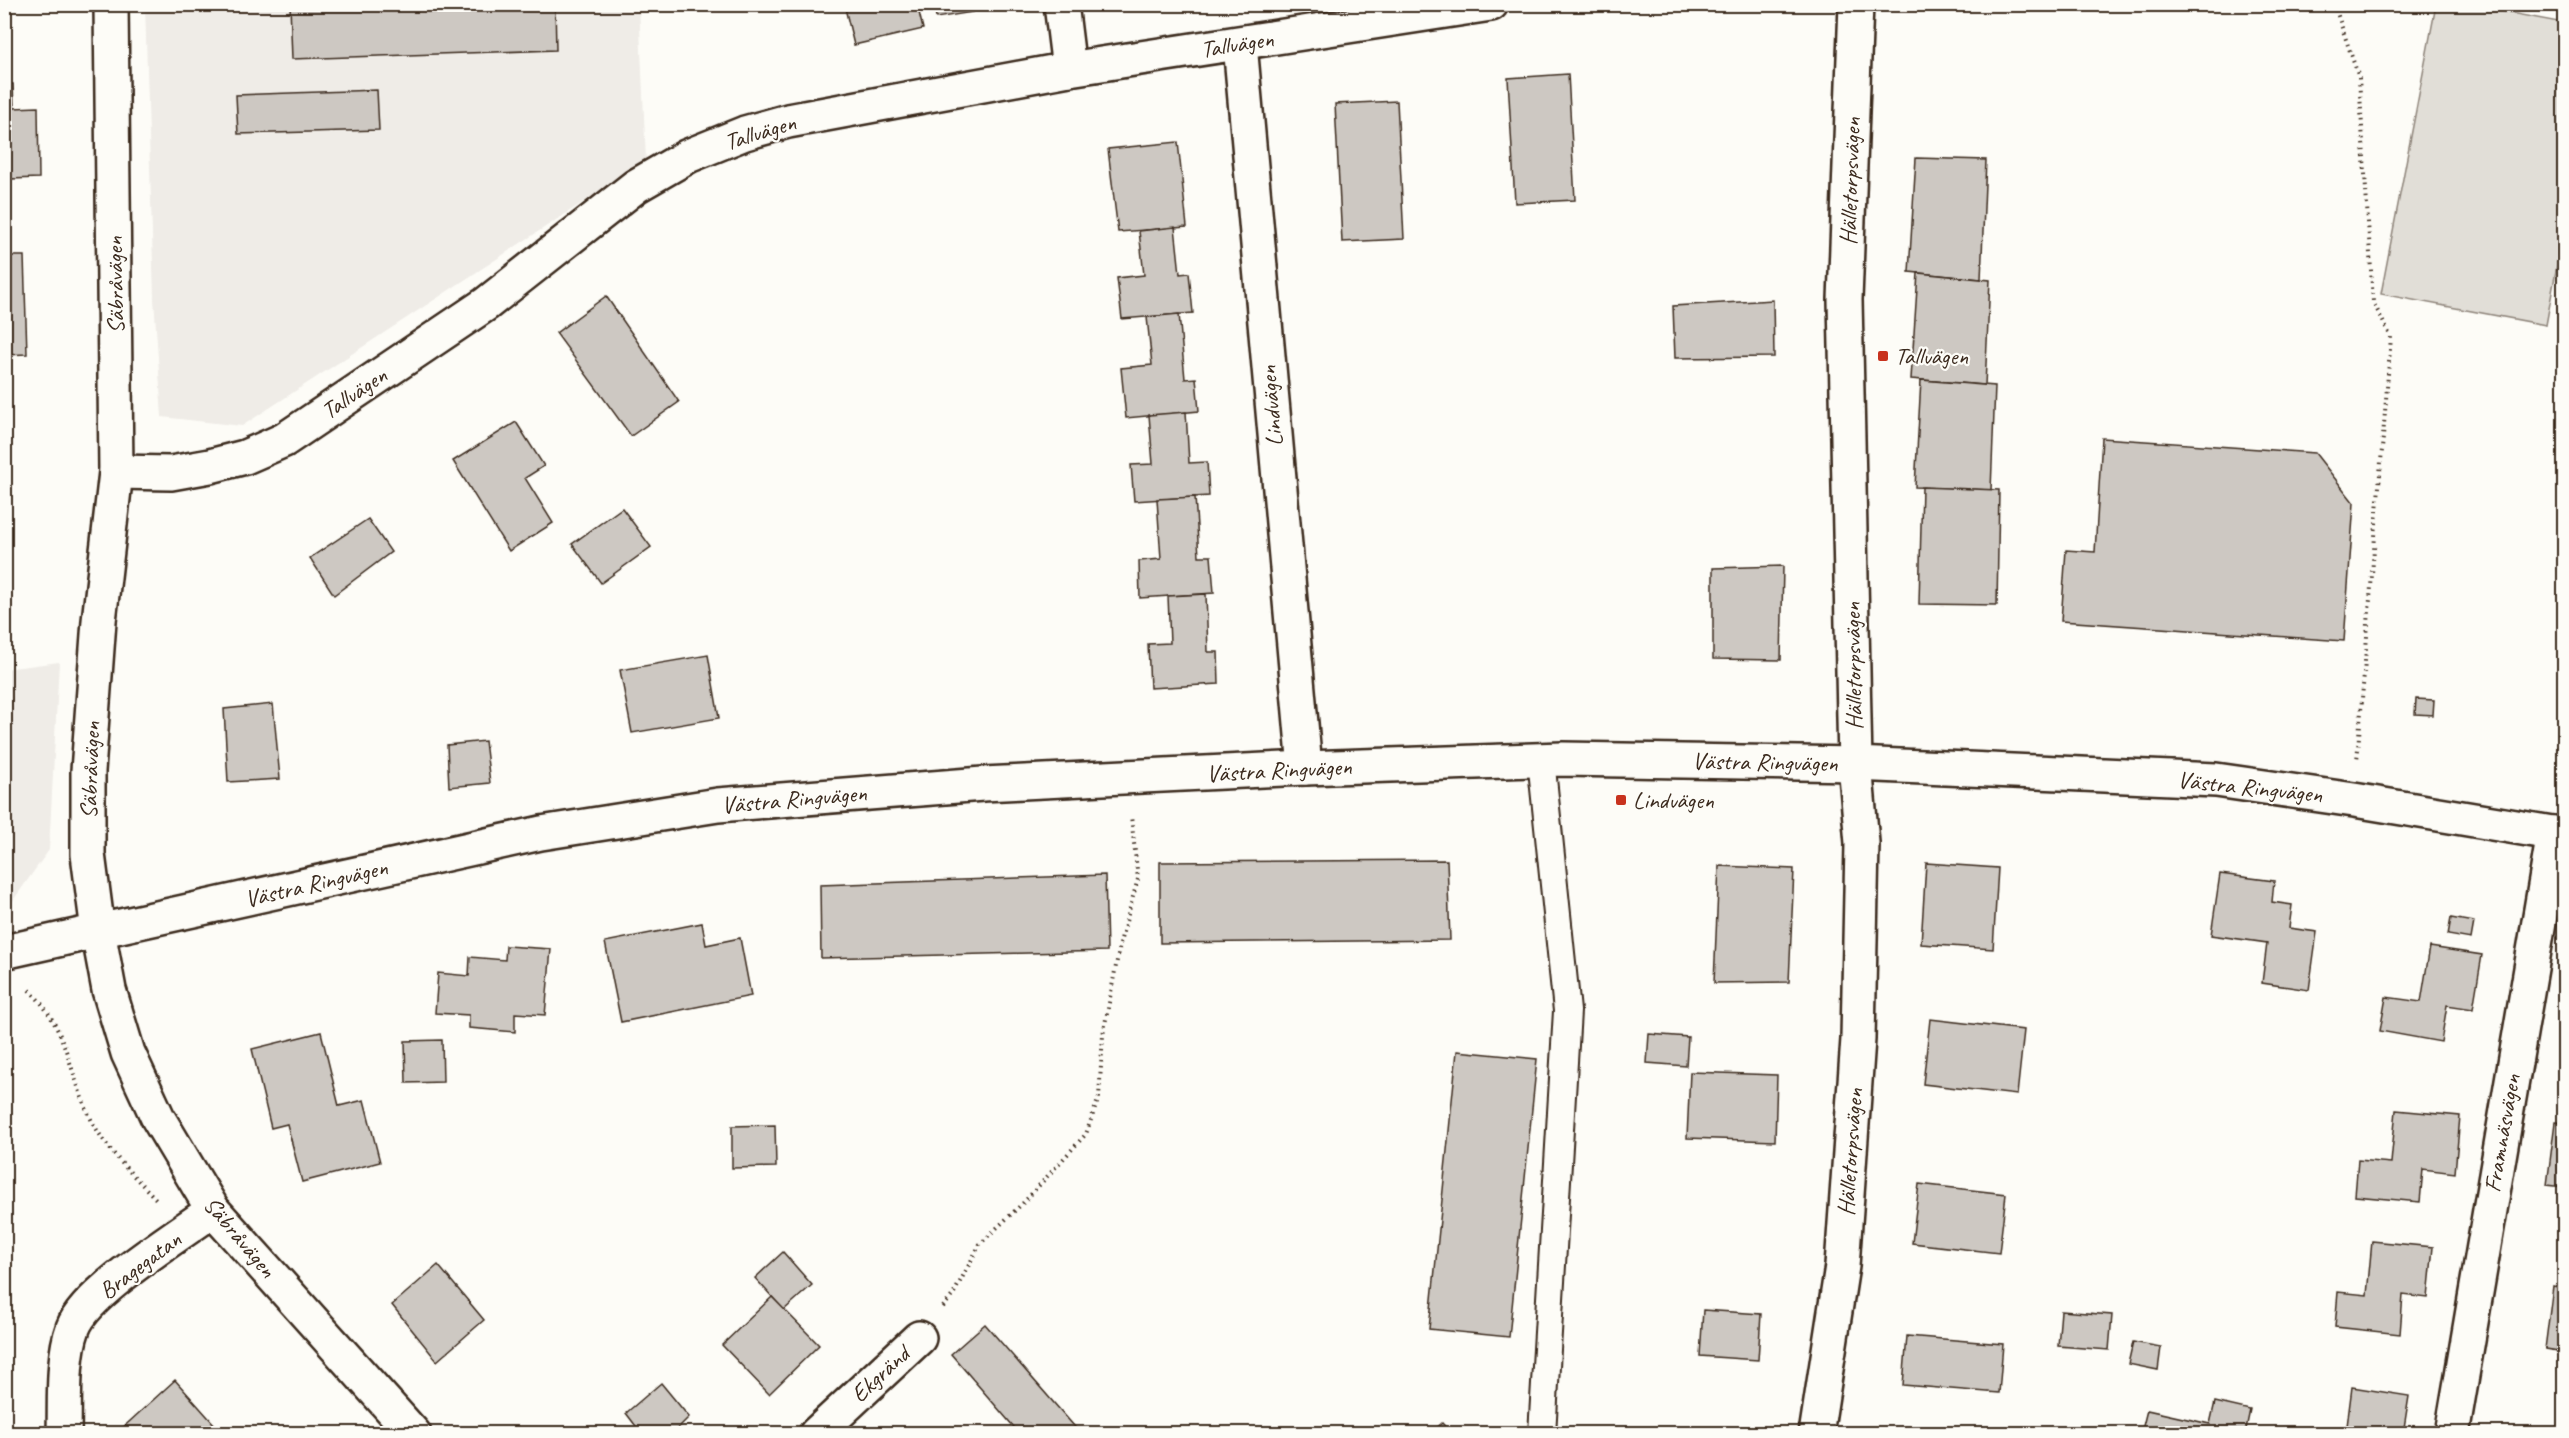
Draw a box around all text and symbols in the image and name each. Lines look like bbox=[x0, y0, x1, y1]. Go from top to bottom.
street label: Tallvägen bbox=[1199, 23, 1276, 65]
street label: Tallvägen bbox=[721, 107, 799, 157]
street label: Hälletorpsvägen bbox=[1833, 116, 1867, 245]
street label: Säbråvägen bbox=[99, 236, 131, 334]
place label: Tallvägen bbox=[1895, 341, 1968, 371]
marker: Tallvägen bbox=[1876, 349, 1890, 363]
street label: Tallvägen bbox=[315, 360, 393, 426]
street label: Lindvägen bbox=[1253, 364, 1289, 448]
street label: Hälletorpsvägen bbox=[1837, 602, 1869, 730]
street label: Säbråvägen bbox=[73, 721, 107, 819]
street label: Västra Ringvägen bbox=[1692, 746, 1838, 778]
street label: Västra Ringvägen bbox=[1206, 751, 1353, 789]
street label: Västra Ringvägen bbox=[2176, 764, 2324, 810]
street label: Västra Ringvägen bbox=[720, 778, 868, 820]
place label: Lindvägen bbox=[1633, 785, 1714, 815]
marker: Lindvägen bbox=[1614, 793, 1628, 807]
street label: Västra Ringvägen bbox=[242, 852, 390, 914]
street label: Framnäsvägen bbox=[2477, 1071, 2527, 1194]
street label: Hälletorpsvägen bbox=[1831, 1087, 1869, 1217]
street label: Säbråvägen bbox=[197, 1190, 283, 1284]
street label: Bragegatan bbox=[93, 1224, 187, 1306]
street label: Ekgränd bbox=[844, 1337, 918, 1409]

